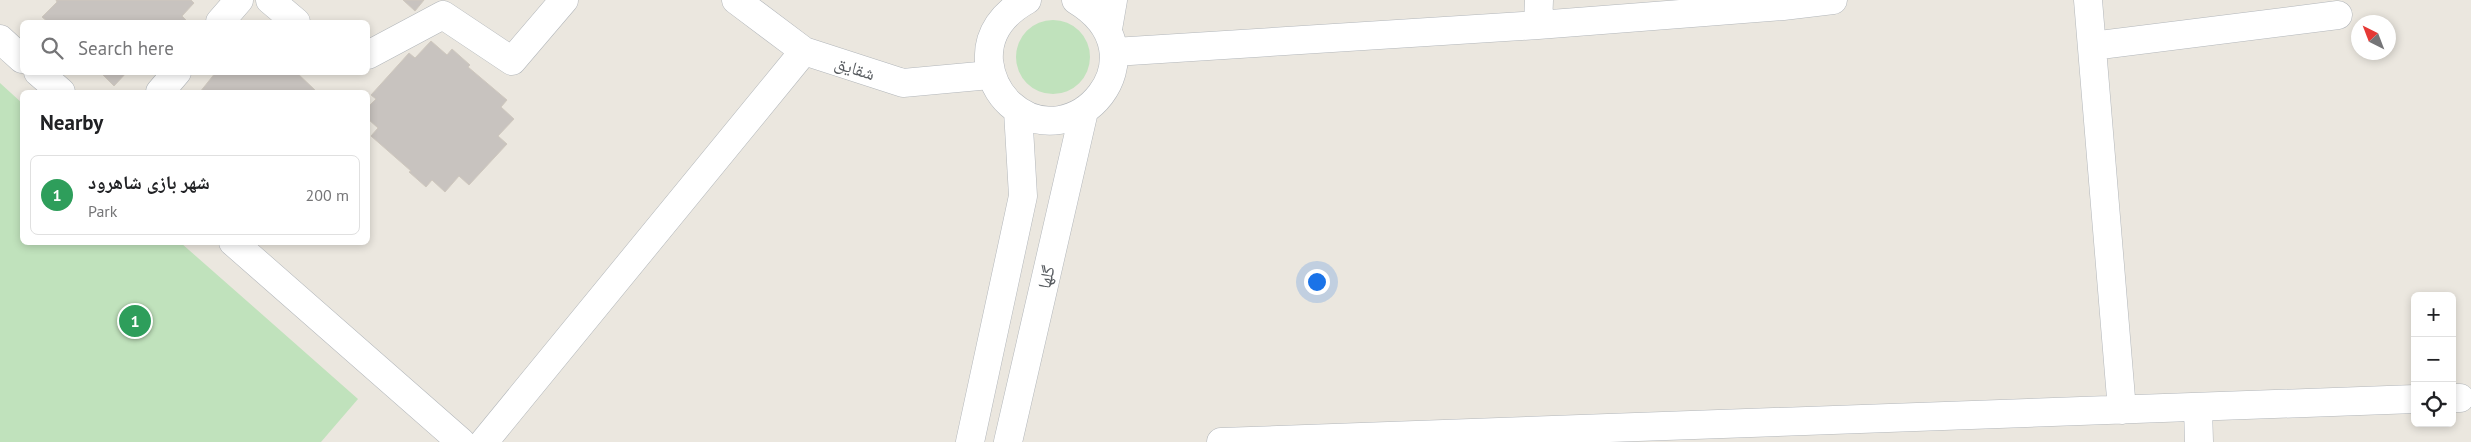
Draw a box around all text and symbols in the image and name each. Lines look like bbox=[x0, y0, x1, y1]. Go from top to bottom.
north arrow bbox=[2351, 15, 2396, 60]
search box bbox=[20, 20, 370, 75]
icon: search bbox=[38, 34, 66, 62]
text: Search here bbox=[78, 36, 174, 60]
street label: شقایق bbox=[832, 51, 878, 85]
text: Nearby bbox=[40, 109, 103, 136]
text: شهر بازی شاهرود bbox=[88, 170, 210, 194]
text: 1 bbox=[52, 185, 62, 205]
text: 200 m bbox=[306, 185, 349, 205]
text: Park bbox=[88, 201, 117, 221]
street label: گلها bbox=[1032, 263, 1060, 291]
your location bbox=[1304, 269, 1330, 295]
map controls bbox=[2411, 292, 2456, 427]
button: + bbox=[2411, 292, 2456, 337]
pin: 1 bbox=[119, 302, 151, 340]
button: − bbox=[2411, 337, 2456, 382]
button: locate bbox=[2411, 382, 2456, 427]

